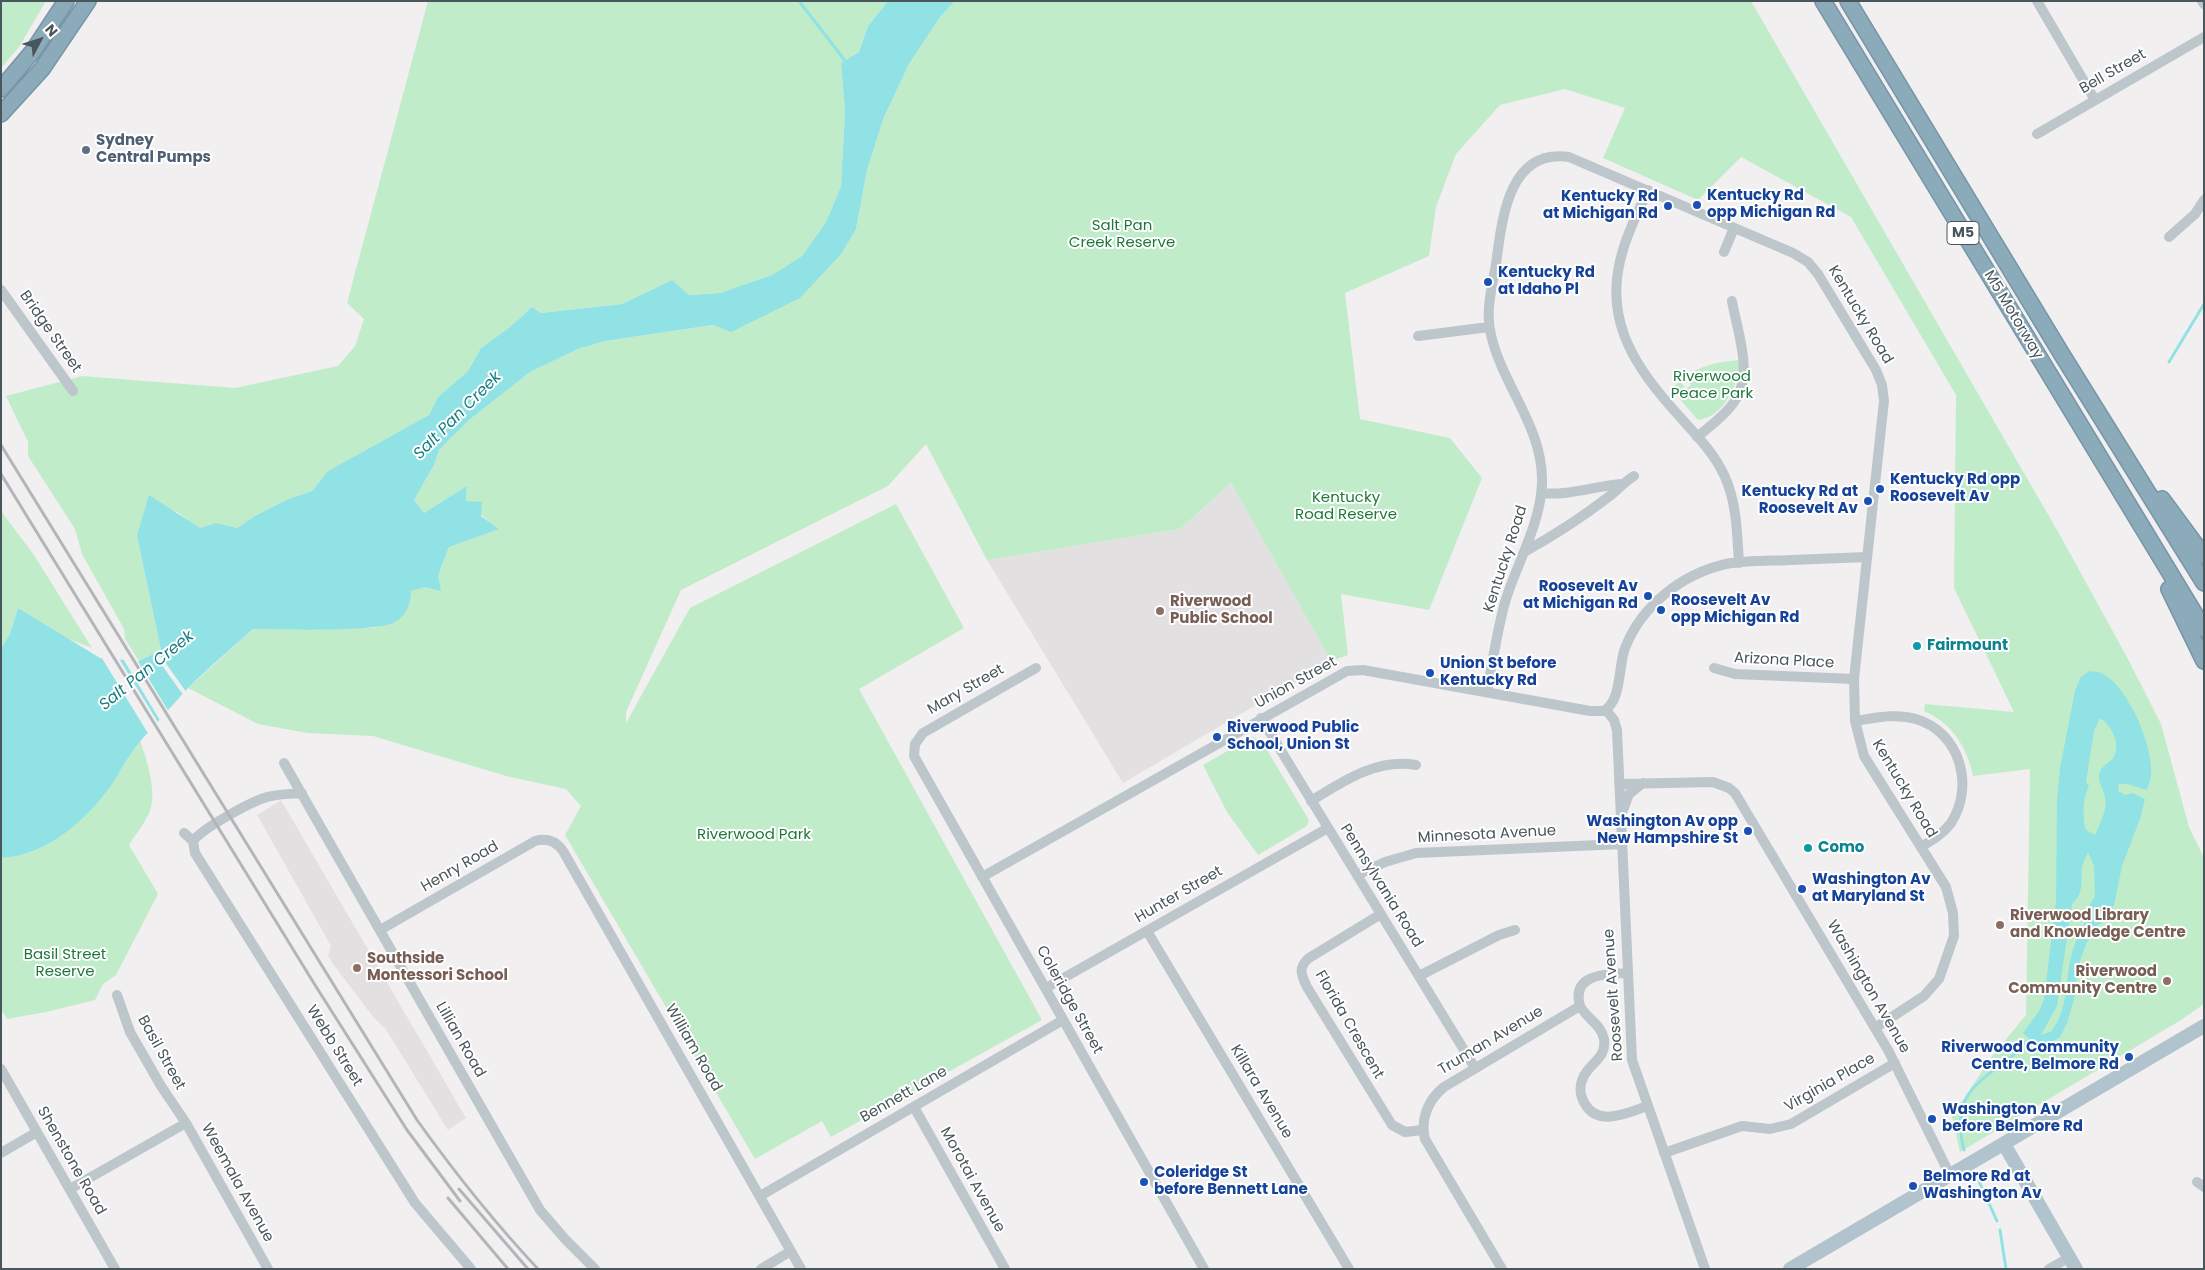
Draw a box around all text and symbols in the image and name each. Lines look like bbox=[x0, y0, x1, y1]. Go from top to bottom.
north arrow bbox=[15, 15, 65, 65]
text: N bbox=[40, 20, 63, 41]
street label: Bell Street bbox=[2077, 46, 2149, 98]
place label: Sydney Central Pumps bbox=[96, 132, 211, 167]
marker: Sydney Central Pumps bbox=[80, 144, 92, 156]
place label: Kentucky Rd opp Michigan Rd bbox=[1707, 187, 1836, 222]
place label: Kentucky Rd at Michigan Rd bbox=[1543, 188, 1658, 223]
marker: Kentucky Rd opp Michigan Rd bbox=[1691, 199, 1703, 211]
marker: Kentucky Rd at Michigan Rd bbox=[1662, 200, 1674, 212]
park label: Salt Pan Creek Reserve bbox=[1069, 217, 1175, 252]
road number: M5 bbox=[1947, 222, 1979, 244]
street label: Kentucky Road bbox=[1824, 263, 1896, 367]
place label: Kentucky Rd at Idaho Pl bbox=[1498, 264, 1595, 299]
street label: M5 Motorway bbox=[1979, 267, 2047, 363]
marker: Kentucky Rd at Idaho Pl bbox=[1482, 276, 1494, 288]
street label: Bridge Street bbox=[15, 288, 85, 376]
water label: Salt Pan Creek bbox=[410, 368, 506, 464]
park label: Riverwood Peace Park bbox=[1671, 368, 1753, 403]
place label: Kentucky Rd opp Roosevelt Av bbox=[1890, 471, 2020, 506]
place label: Kentucky Rd at Roosevelt Av bbox=[1742, 483, 1858, 518]
marker: Kentucky Rd opp Roosevelt Av bbox=[1874, 483, 1886, 495]
park label: Kentucky Road Reserve bbox=[1295, 489, 1397, 524]
marker: Kentucky Rd at Roosevelt Av bbox=[1862, 495, 1874, 507]
street label: Kentucky Road bbox=[1480, 503, 1532, 615]
place label: Roosevelt Av at Michigan Rd bbox=[1523, 578, 1638, 613]
marker: Roosevelt Av at Michigan Rd bbox=[1642, 590, 1654, 602]
place label: Roosevelt Av opp Michigan Rd bbox=[1671, 592, 1800, 627]
place label: Riverwood Public School bbox=[1170, 593, 1273, 628]
marker: Roosevelt Av opp Michigan Rd bbox=[1655, 604, 1667, 616]
marker: Riverwood Public School bbox=[1154, 605, 1166, 617]
water label: Salt Pan Creek bbox=[96, 627, 198, 715]
place label: Fairmount bbox=[1927, 637, 2008, 655]
marker: Fairmount bbox=[1911, 640, 1923, 652]
street label: Arizona Place bbox=[1733, 649, 1835, 673]
street label: Union Street bbox=[1252, 653, 1340, 713]
place label: Union St before Kentucky Rd bbox=[1440, 655, 1556, 690]
street label: Mary Street bbox=[925, 661, 1007, 719]
marker: Union St before Kentucky Rd bbox=[1424, 667, 1436, 679]
place label: Riverwood Public School, Union St bbox=[1227, 719, 1359, 754]
marker: Riverwood Public School, Union St bbox=[1211, 731, 1223, 743]
street label: Kentucky Road bbox=[1868, 737, 1940, 841]
place label: Washington Av opp New Hampshire St bbox=[1586, 813, 1738, 848]
street label: Pennsylvania Road bbox=[1336, 821, 1426, 951]
street label: Minnesota Avenue bbox=[1417, 822, 1557, 848]
marker: Washington Av opp New Hampshire St bbox=[1742, 825, 1754, 837]
park label: Riverwood Park bbox=[697, 826, 811, 844]
street label: Henry Road bbox=[418, 838, 502, 896]
place label: Como bbox=[1818, 839, 1864, 857]
marker: Como bbox=[1802, 842, 1814, 854]
street label: Hunter Street bbox=[1132, 863, 1226, 927]
place label: Washington Av at Maryland St bbox=[1812, 871, 1931, 906]
marker: Washington Av at Maryland St bbox=[1796, 883, 1808, 895]
place label: Riverwood Library and Knowledge Centre bbox=[2010, 907, 2186, 942]
street label: Washington Avenue bbox=[1823, 917, 1913, 1057]
marker: Riverwood Library and Knowledge Centre bbox=[1994, 919, 2006, 931]
street label: Roosevelt Avenue bbox=[1600, 928, 1628, 1062]
street label: Coleridge Street bbox=[1032, 943, 1106, 1057]
park label: Basil Street Reserve bbox=[24, 946, 106, 981]
place label: Southside Montessori School bbox=[367, 950, 508, 985]
marker: Southside Montessori School bbox=[351, 962, 363, 974]
place label: Riverwood Community Centre bbox=[2008, 963, 2157, 998]
street label: Florida Crescent bbox=[1311, 968, 1387, 1082]
marker: Riverwood Community Centre bbox=[2161, 975, 2173, 987]
street label: Lillian Road bbox=[431, 999, 489, 1081]
street label: William Road bbox=[661, 1001, 725, 1095]
street label: Webb Street bbox=[302, 1002, 366, 1090]
street label: Truman Avenue bbox=[1435, 1003, 1547, 1079]
street label: Basil Street bbox=[133, 1013, 189, 1093]
place label: Riverwood Community Centre, Belmore Rd bbox=[1941, 1039, 2119, 1074]
street label: Killara Avenue bbox=[1226, 1042, 1296, 1142]
street label: Virginia Place bbox=[1782, 1050, 1878, 1116]
marker: Riverwood Community Centre, Belmore Rd bbox=[2123, 1051, 2135, 1063]
street label: Bennett Lane bbox=[857, 1063, 951, 1127]
place label: Washington Av before Belmore Rd bbox=[1942, 1101, 2083, 1136]
street label: Shenstone Road bbox=[33, 1104, 109, 1218]
marker: Washington Av before Belmore Rd bbox=[1926, 1113, 1938, 1125]
street label: Weemala Avenue bbox=[197, 1120, 277, 1246]
street label: Morotai Avenue bbox=[936, 1124, 1008, 1236]
place label: Coleridge St before Bennett Lane bbox=[1154, 1164, 1308, 1199]
place label: Belmore Rd at Washington Av bbox=[1923, 1168, 2042, 1203]
marker: Coleridge St before Bennett Lane bbox=[1138, 1176, 1150, 1188]
marker: Belmore Rd at Washington Av bbox=[1907, 1180, 1919, 1192]

